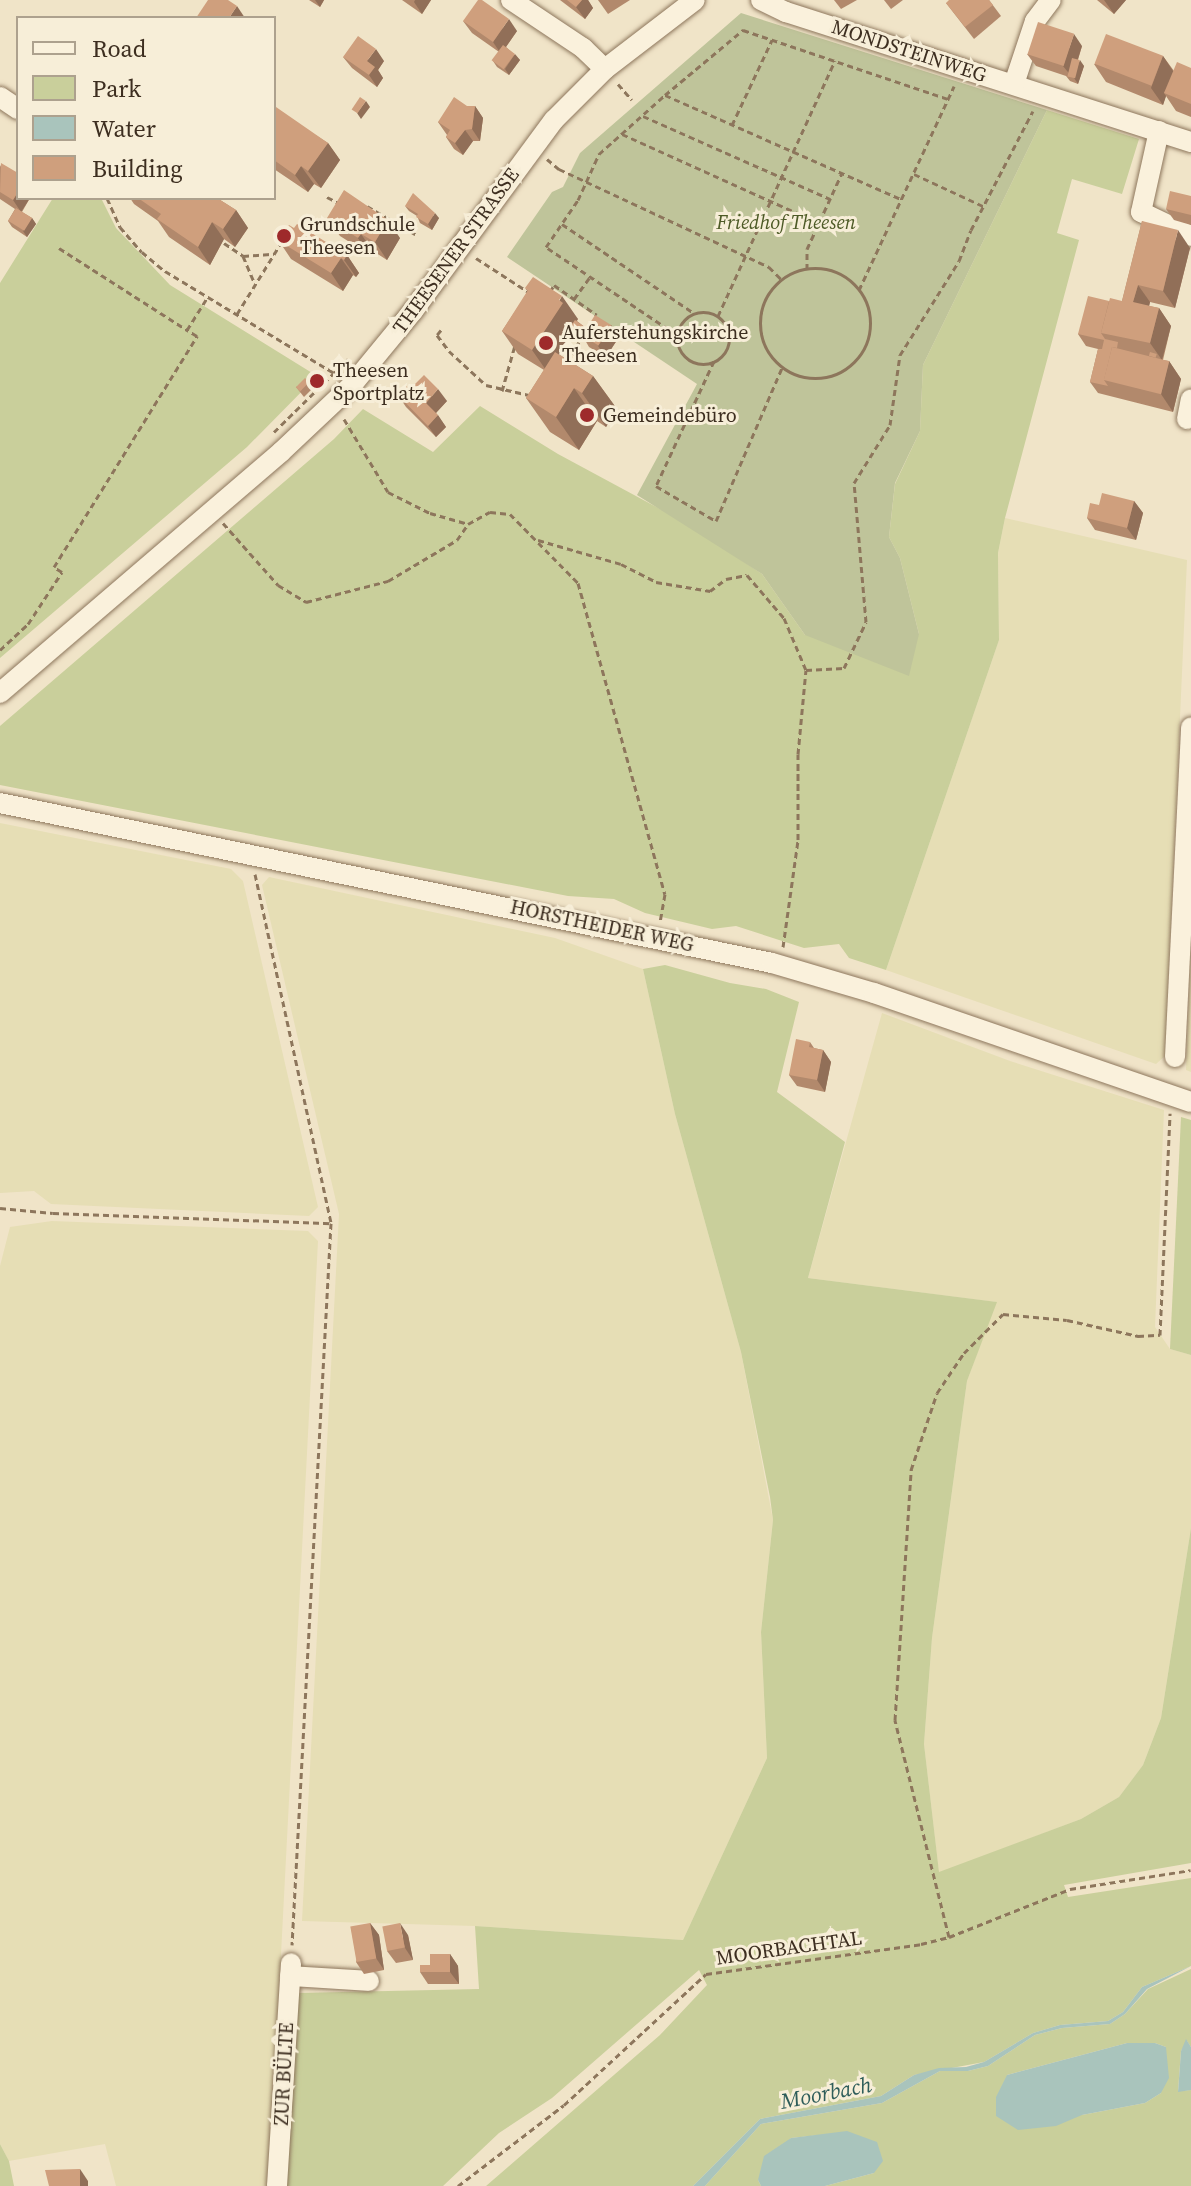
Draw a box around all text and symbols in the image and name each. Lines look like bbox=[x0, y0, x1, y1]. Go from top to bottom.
street label: MONDSTEINWEG bbox=[829, 15, 989, 87]
legend bbox=[16, 16, 276, 200]
text: Road bbox=[92, 32, 146, 65]
text: Park bbox=[92, 72, 141, 105]
text: Water bbox=[92, 112, 156, 145]
text: Building bbox=[92, 152, 183, 185]
street label: THEESENER STRASSE bbox=[388, 163, 524, 339]
park label: Friedhof Theesen bbox=[716, 210, 856, 234]
place label: Grundschule Theesen bbox=[300, 212, 415, 259]
marker: Grundschule Theesen bbox=[275, 227, 293, 245]
place label: Auferstehungskirche Theesen bbox=[562, 320, 748, 367]
marker: Auferstehungskirche Theesen bbox=[537, 334, 555, 352]
place label: Theesen Sportplatz bbox=[333, 358, 424, 405]
marker: Theesen Sportplatz bbox=[308, 372, 326, 390]
place label: Gemeindebüro bbox=[603, 403, 737, 427]
marker: Gemeindebüro bbox=[578, 406, 596, 424]
street label: HORSTHEIDER WEG bbox=[508, 895, 696, 957]
street label: MOORBACHTAL bbox=[714, 1926, 864, 1970]
street label: ZUR BÜLTE bbox=[269, 2022, 299, 2126]
water label: Moorbach bbox=[778, 2071, 874, 2115]

